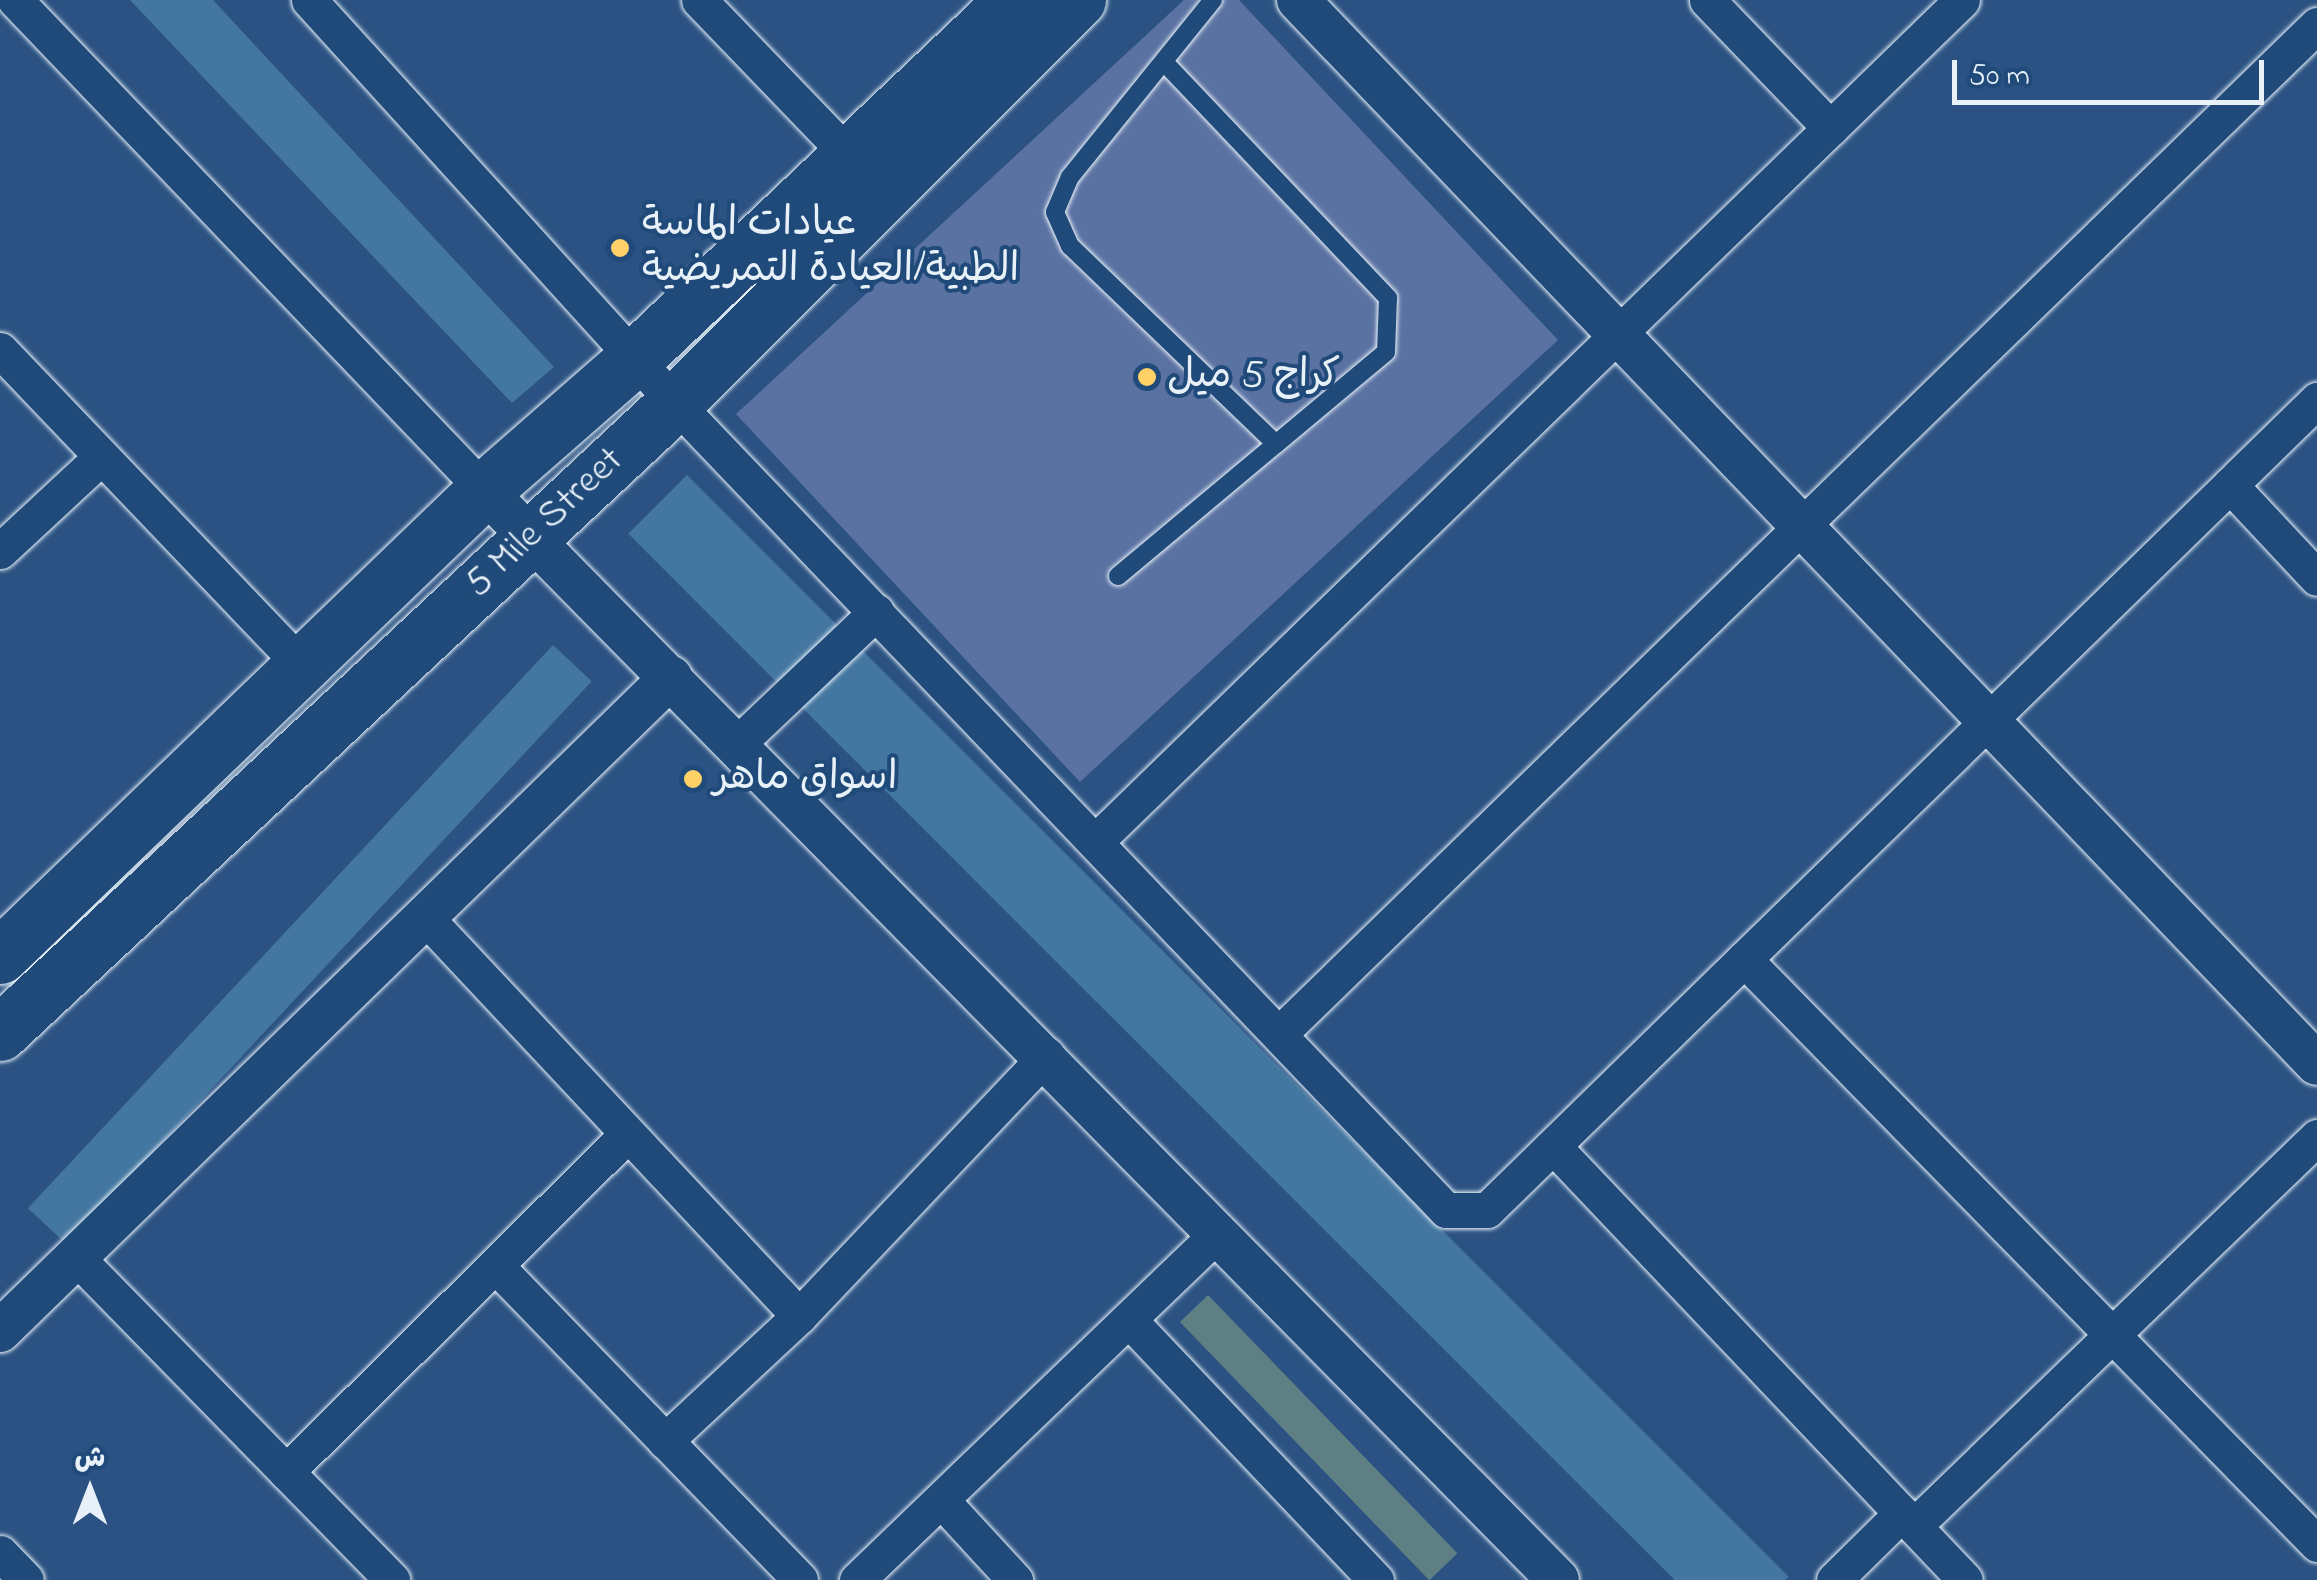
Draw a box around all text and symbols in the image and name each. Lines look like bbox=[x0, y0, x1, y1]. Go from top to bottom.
scale bar bbox=[1957, 40, 2270, 102]
text: 50 m bbox=[1969, 55, 2030, 99]
place label: عيادات الماسة الطبية/العيادة التمريضية bbox=[642, 201, 1019, 295]
marker: عيادات الماسة الطبية/العيادة التمريضية bbox=[607, 235, 633, 261]
place label: كراج 5 ميل bbox=[1167, 353, 1340, 401]
marker: كراج 5 ميل bbox=[1136, 366, 1158, 388]
street label: 5 Mile Street bbox=[456, 437, 634, 609]
place label: اسواق ماهر bbox=[713, 755, 898, 803]
marker: اسواق ماهر bbox=[682, 768, 704, 790]
text: ش bbox=[75, 1439, 105, 1480]
north arrow bbox=[40, 1440, 140, 1540]

